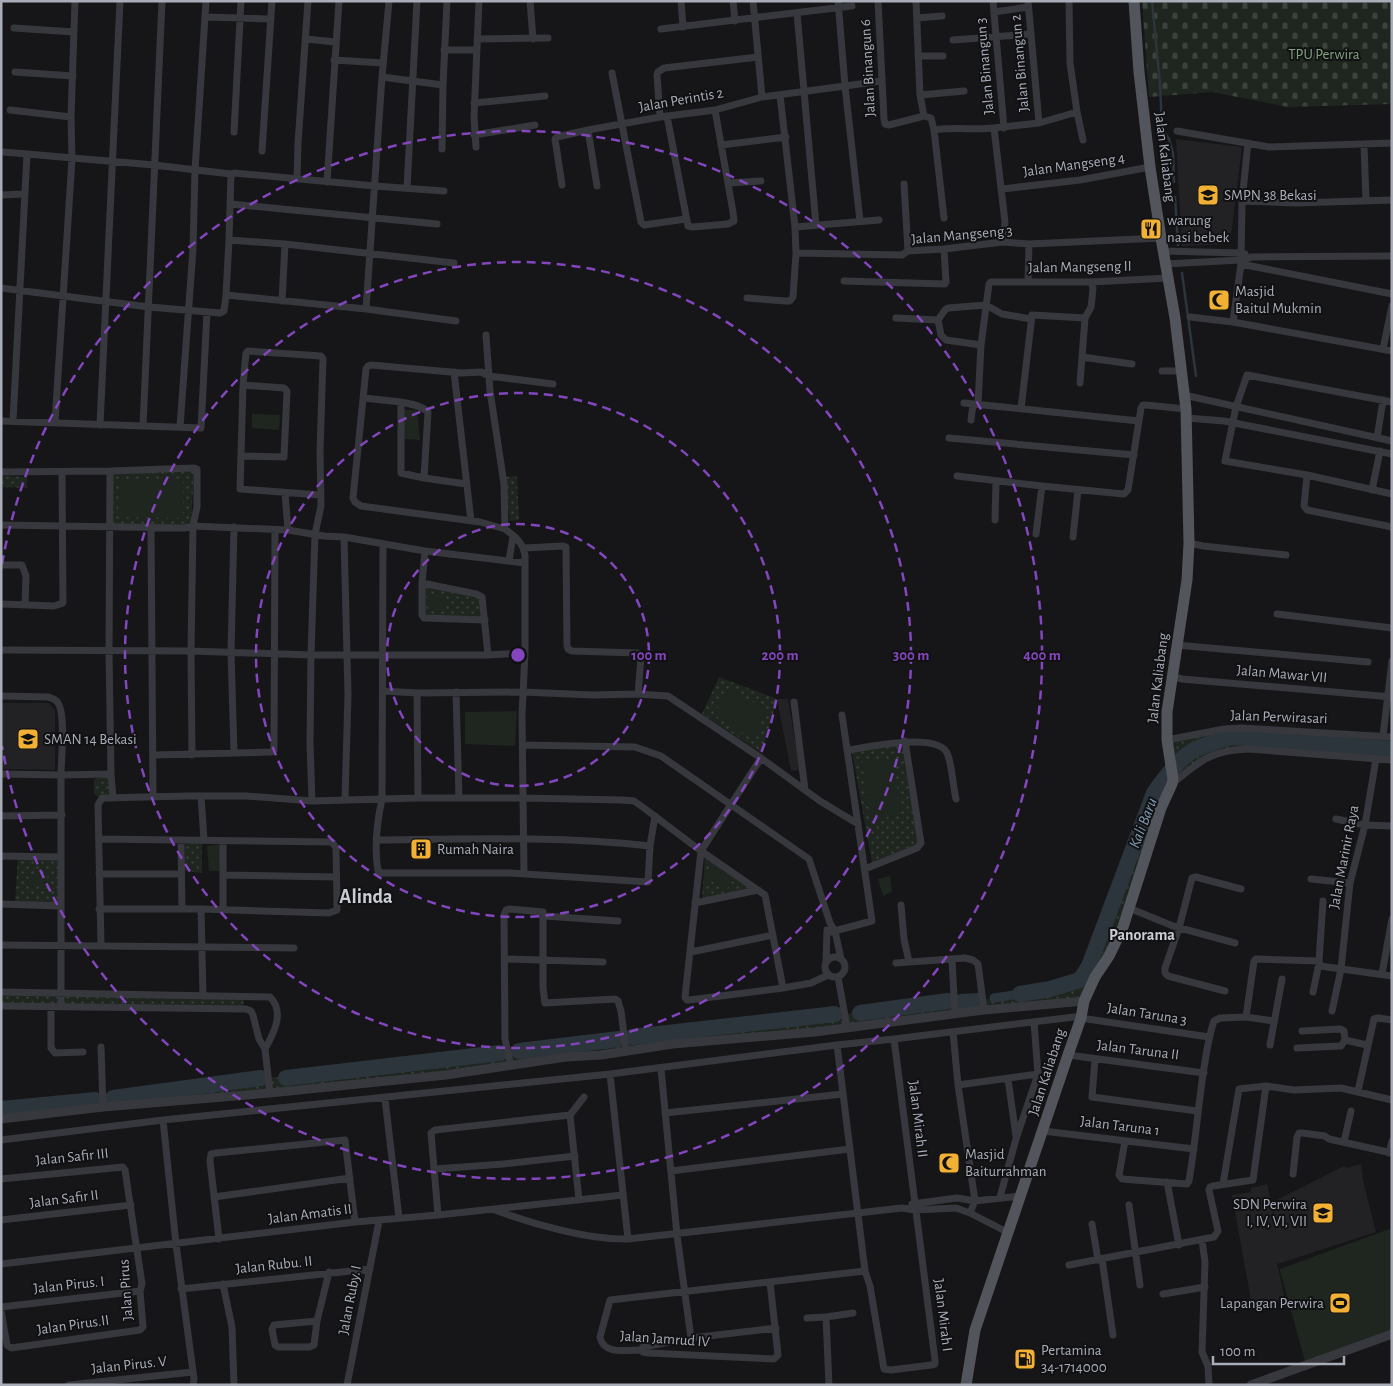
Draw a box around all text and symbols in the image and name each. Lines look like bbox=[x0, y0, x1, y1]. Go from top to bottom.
street label: Jalan Binangun 2 bbox=[1008, 13, 1032, 112]
street label: Jalan Binangun 3 bbox=[973, 17, 997, 115]
street label: Jalan Binangun 6 bbox=[858, 19, 878, 117]
park label: TPU Perwira bbox=[1288, 47, 1360, 62]
street label: Jalan Perintis 2 bbox=[638, 85, 725, 115]
street label: Jalan Kaliabang bbox=[1152, 111, 1178, 204]
street label: Jalan Mangseng 4 bbox=[1022, 150, 1126, 180]
school or university icon: SMPN 38 Bekasi bbox=[1196, 183, 1220, 207]
place label: SMPN 38 Bekasi bbox=[1224, 188, 1317, 203]
place label: warung nasi bebek bbox=[1167, 213, 1230, 245]
restaurant icon: warung nasi bebek bbox=[1139, 217, 1163, 241]
street label: Jalan Mangseng 3 bbox=[911, 223, 1013, 247]
street label: Jalan Mangseng II bbox=[1028, 259, 1132, 275]
place label: Masjid Baitul Mukmin bbox=[1235, 284, 1322, 316]
mosque icon: Masjid Baitul Mukmin bbox=[1207, 288, 1231, 312]
street label: Jalan Kaliabang bbox=[1145, 631, 1171, 724]
centre of rings bbox=[509, 646, 527, 664]
text: 100 m bbox=[631, 648, 667, 663]
text: 200 m bbox=[761, 648, 799, 663]
text: 300 m bbox=[893, 648, 929, 663]
text: 400 m bbox=[1023, 648, 1061, 663]
street label: Jalan Mawar VII bbox=[1236, 663, 1328, 685]
street label: Jalan Perwirasari bbox=[1230, 708, 1328, 726]
school or university icon: SMAN 14 Bekasi bbox=[16, 727, 40, 751]
place label: SMAN 14 Bekasi bbox=[44, 732, 137, 747]
water label: Kali Baru bbox=[1126, 796, 1160, 850]
street label: Jalan Marinir Raya bbox=[1327, 804, 1361, 910]
building icon: Rumah Naira bbox=[409, 837, 433, 861]
place label: Rumah Naira bbox=[437, 842, 514, 857]
district label: Alinda bbox=[339, 887, 393, 907]
district label: Panorama bbox=[1109, 927, 1175, 943]
street label: Jalan Taruna 3 bbox=[1106, 1000, 1188, 1028]
street label: Jalan Kaliabang bbox=[1026, 1026, 1068, 1117]
street label: Jalan Taruna II bbox=[1096, 1038, 1180, 1062]
street label: Jalan Mirah II bbox=[906, 1080, 930, 1158]
street label: Jalan Taruna 1 bbox=[1079, 1114, 1161, 1138]
street label: Jalan Safir III bbox=[35, 1146, 109, 1168]
place label: Masjid Baiturrahman bbox=[965, 1147, 1047, 1179]
mosque icon: Masjid Baiturrahman bbox=[937, 1151, 961, 1175]
street label: Jalan Safir II bbox=[29, 1187, 99, 1211]
place label: SDN Perwira I, IV, VI, VII bbox=[1233, 1197, 1307, 1229]
street label: Jalan Amatis II bbox=[267, 1201, 353, 1227]
school or university icon: SDN Perwira I, IV, VI, VII bbox=[1311, 1201, 1335, 1225]
street label: Jalan Rubu. II bbox=[235, 1254, 313, 1276]
street label: Jalan Pirus bbox=[116, 1259, 136, 1321]
street label: Jalan Ruby. I bbox=[336, 1264, 364, 1336]
street label: Jalan Pirus. I bbox=[33, 1274, 105, 1296]
street label: Jalan Mirah I bbox=[931, 1278, 955, 1352]
sports icon: Lapangan Perwira bbox=[1328, 1291, 1352, 1315]
place label: Lapangan Perwira bbox=[1220, 1296, 1324, 1311]
street label: Jalan Pirus.II bbox=[36, 1313, 110, 1337]
street label: Jalan Jamrud IV bbox=[620, 1328, 711, 1350]
scale bar bbox=[1213, 1334, 1344, 1366]
place label: Pertamina 34-1714000 bbox=[1041, 1343, 1107, 1375]
text: 100 m bbox=[1220, 1344, 1255, 1359]
fuel station icon: Pertamina 34-1714000 bbox=[1013, 1347, 1037, 1371]
street label: Jalan Pirus. V bbox=[91, 1354, 168, 1376]

